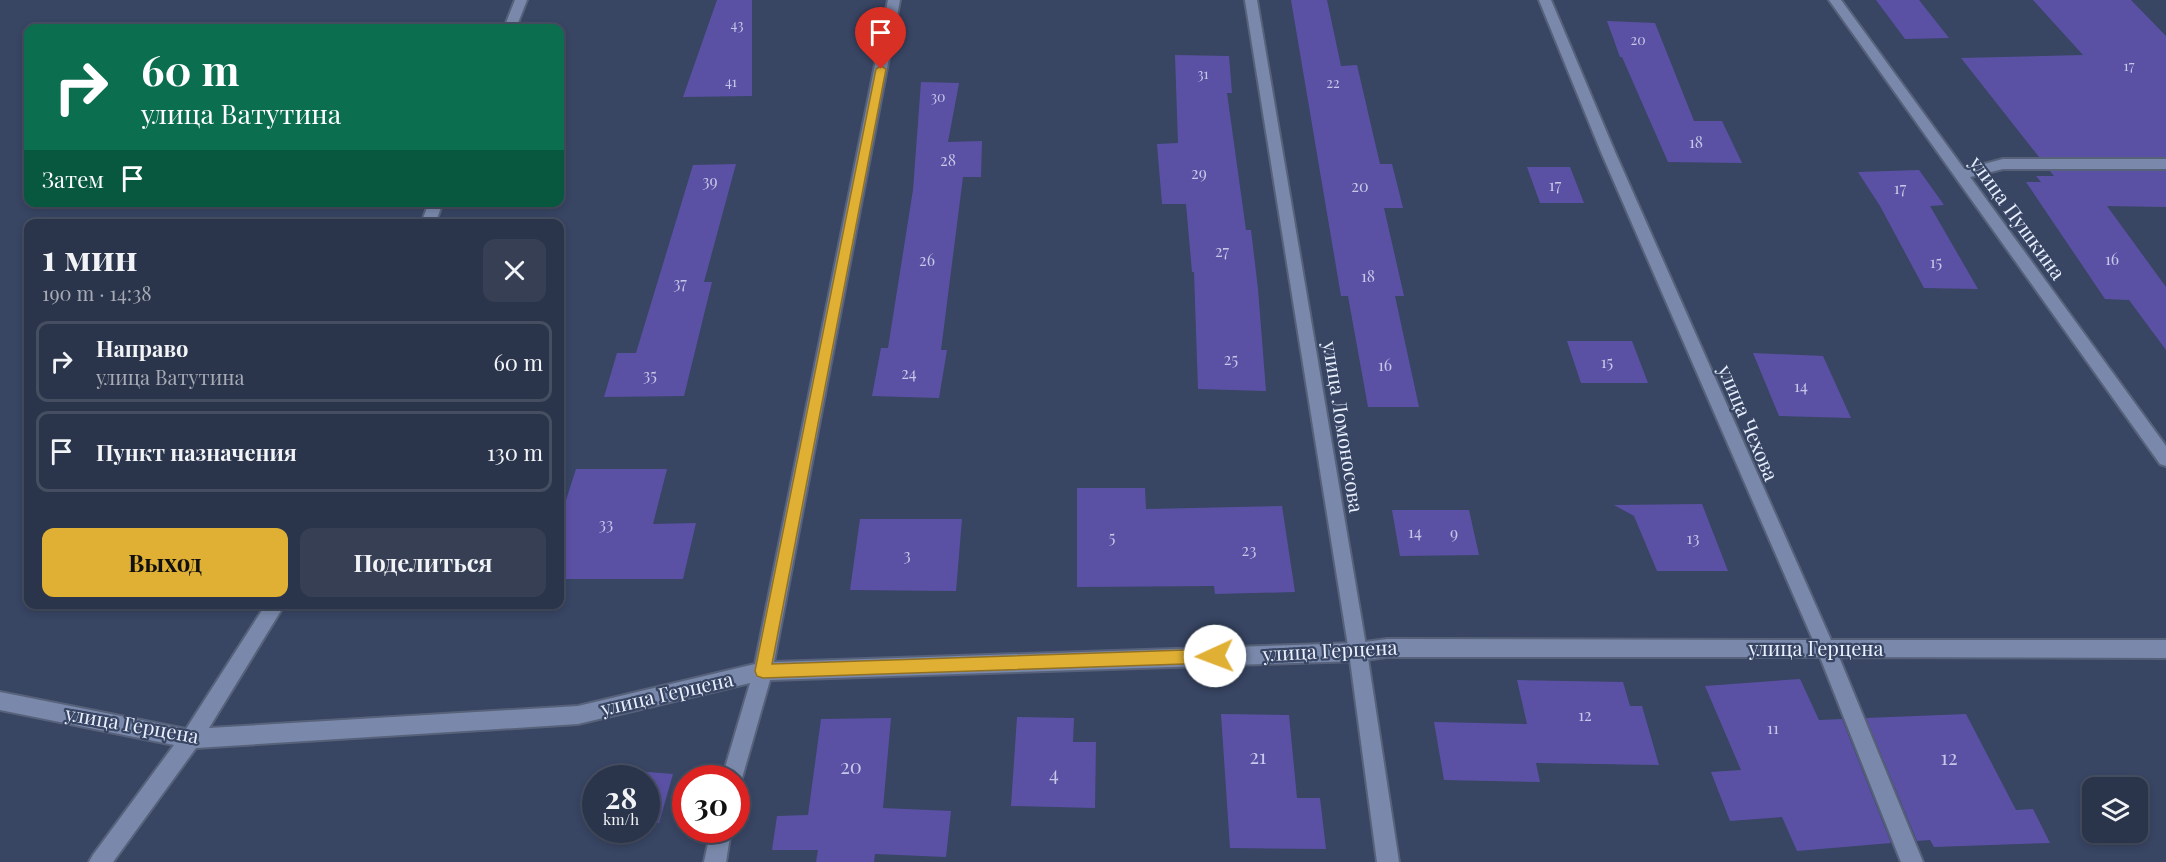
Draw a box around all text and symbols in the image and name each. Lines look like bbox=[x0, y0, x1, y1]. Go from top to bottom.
pin bbox=[855, 7, 906, 69]
house number: 43 bbox=[731, 15, 743, 34]
icon: arrive bbox=[864, 16, 897, 49]
house number: 20 bbox=[1630, 30, 1646, 49]
text: 60 m bbox=[141, 41, 239, 97]
icon: right bbox=[42, 48, 120, 126]
house number: 17 bbox=[2124, 56, 2135, 75]
house number: 31 bbox=[1197, 64, 1209, 83]
house number: 41 bbox=[725, 72, 737, 91]
house number: 22 bbox=[1326, 73, 1340, 92]
house number: 30 bbox=[931, 87, 945, 106]
text: улица Ватутина bbox=[141, 95, 341, 131]
house number: 18 bbox=[1689, 131, 1703, 152]
house number: 28 bbox=[940, 149, 956, 170]
street label: улица Пушкина bbox=[1964, 149, 2072, 285]
icon: arrive bbox=[116, 162, 149, 195]
house number: 29 bbox=[1191, 162, 1207, 183]
text: Затем bbox=[42, 164, 104, 194]
house number: 39 bbox=[702, 170, 718, 191]
house number: 17 bbox=[1549, 174, 1562, 195]
house number: 20 bbox=[1351, 175, 1369, 196]
house number: 17 bbox=[1894, 177, 1907, 198]
text: 1 мин bbox=[42, 232, 137, 280]
button: close bbox=[483, 239, 546, 302]
house number: 27 bbox=[1215, 240, 1230, 261]
house number: 16 bbox=[2105, 248, 2119, 269]
house number: 26 bbox=[919, 249, 935, 270]
house number: 15 bbox=[1930, 251, 1942, 272]
house number: 18 bbox=[1361, 265, 1375, 286]
house number: 37 bbox=[673, 272, 687, 293]
text: 190 m · 14:38 bbox=[42, 279, 152, 306]
text: Направо bbox=[96, 333, 189, 363]
street label: улица Ломоносова bbox=[1317, 338, 1371, 514]
icon: right bbox=[45, 345, 78, 378]
text: 60 m bbox=[493, 347, 543, 377]
house number: 25 bbox=[1224, 348, 1238, 369]
house number: 15 bbox=[1601, 351, 1613, 372]
house number: 16 bbox=[1378, 354, 1392, 375]
street label: улица Чехова bbox=[1712, 359, 1786, 485]
house number: 24 bbox=[901, 362, 917, 383]
text: улица Ватутина bbox=[96, 363, 244, 390]
house number: 35 bbox=[643, 364, 657, 385]
house number: 14 bbox=[1794, 375, 1808, 396]
icon: arrive bbox=[45, 435, 78, 468]
text: Пункт назначения bbox=[96, 437, 297, 467]
text: 130 m bbox=[487, 437, 543, 467]
house number: 33 bbox=[599, 513, 613, 534]
house number: 14 bbox=[1408, 521, 1422, 542]
house number: 9 bbox=[1450, 522, 1458, 543]
house number: 5 bbox=[1109, 526, 1115, 547]
house number: 13 bbox=[1687, 527, 1699, 548]
button: Выход bbox=[42, 528, 288, 597]
button: Поделиться bbox=[300, 528, 546, 597]
house number: 23 bbox=[1242, 539, 1256, 560]
house number: 3 bbox=[903, 544, 911, 565]
position arrow bbox=[1183, 624, 1247, 688]
street label: улица Герцена bbox=[1261, 632, 1398, 667]
street label: улица Герцена bbox=[1748, 634, 1884, 661]
street label: улица Герцена bbox=[597, 664, 735, 721]
street label: улица Герцена bbox=[62, 698, 201, 749]
house number: 12 bbox=[1578, 704, 1592, 725]
house number: 11 bbox=[1767, 717, 1779, 738]
house number: 21 bbox=[1250, 742, 1266, 769]
house number: 12 bbox=[1941, 743, 1957, 770]
house number: 20 bbox=[840, 752, 862, 779]
house number: 4 bbox=[1049, 759, 1059, 786]
speed limit sign: 30 bbox=[672, 765, 750, 843]
text: 28 bbox=[605, 777, 637, 817]
map controls bbox=[2082, 777, 2148, 843]
button: layers bbox=[2082, 777, 2148, 843]
text: km/h bbox=[603, 809, 639, 829]

